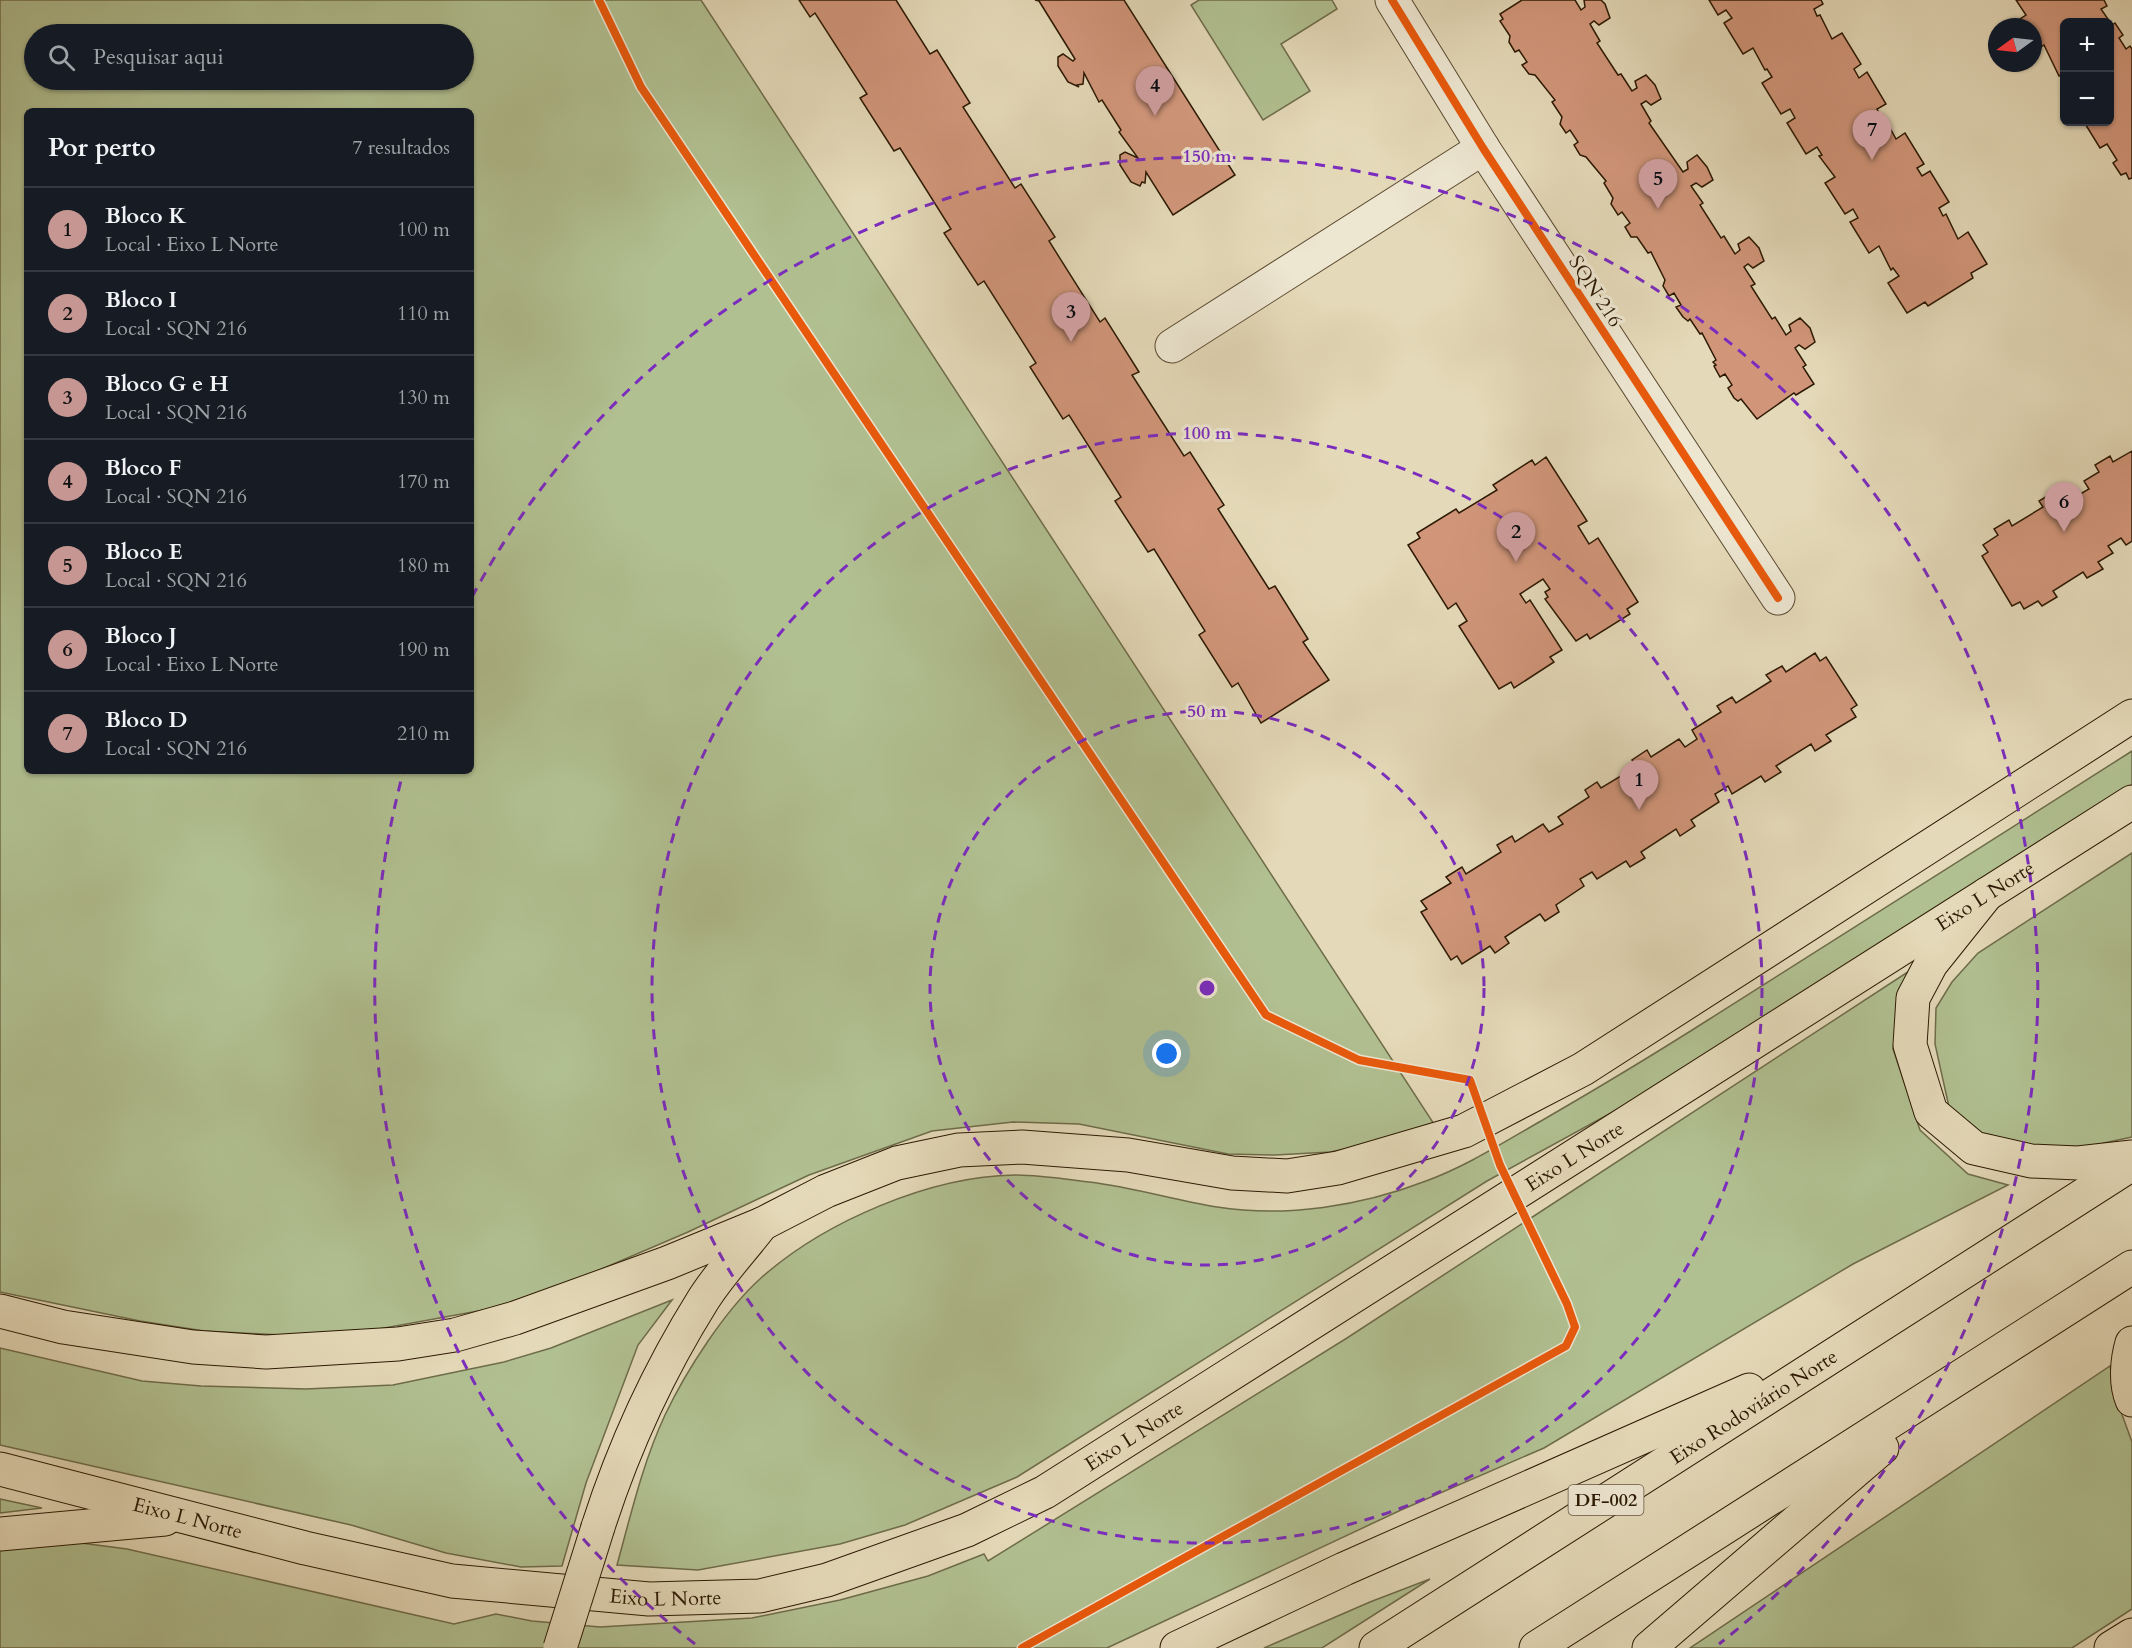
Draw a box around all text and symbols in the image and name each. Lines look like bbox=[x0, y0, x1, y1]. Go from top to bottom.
north arrow bbox=[1988, 18, 2042, 72]
map controls bbox=[2060, 18, 2114, 126]
button: + bbox=[2060, 18, 2114, 72]
search box bbox=[24, 24, 474, 90]
icon: search bbox=[45, 41, 78, 74]
text: Pesquisar aqui bbox=[93, 42, 224, 72]
pin: 4 bbox=[1136, 66, 1174, 116]
button: − bbox=[2060, 72, 2114, 126]
pin: 7 bbox=[1852, 110, 1892, 160]
text: Por perto bbox=[48, 130, 156, 165]
text: 7 resultados bbox=[352, 134, 450, 161]
text: 150 m bbox=[1182, 144, 1232, 169]
pin: 5 bbox=[1638, 160, 1678, 209]
text: Bloco K bbox=[105, 201, 186, 231]
text: 1 bbox=[62, 216, 73, 243]
text: 100 m bbox=[397, 216, 450, 243]
text: Local · Eixo L Norte bbox=[105, 231, 279, 258]
street label: SQN 216 bbox=[1562, 250, 1629, 332]
text: Bloco I bbox=[105, 285, 177, 315]
pin: 3 bbox=[1052, 292, 1090, 342]
text: 2 bbox=[62, 300, 73, 327]
text: 110 m bbox=[397, 300, 450, 327]
text: Local · SQN 216 bbox=[105, 315, 247, 342]
text: Bloco G e H bbox=[105, 369, 229, 399]
text: 3 bbox=[62, 384, 73, 411]
text: 130 m bbox=[397, 384, 450, 411]
text: Local · SQN 216 bbox=[105, 399, 247, 426]
text: 100 m bbox=[1182, 421, 1232, 446]
text: Bloco F bbox=[105, 453, 182, 483]
text: 4 bbox=[62, 468, 73, 495]
text: 170 m bbox=[397, 468, 450, 495]
pin: 6 bbox=[2044, 482, 2084, 532]
text: Local · SQN 216 bbox=[105, 483, 247, 510]
pin: 2 bbox=[1496, 512, 1536, 562]
text: Bloco E bbox=[105, 537, 183, 567]
text: 5 bbox=[62, 552, 73, 579]
text: 180 m bbox=[397, 552, 450, 579]
text: Local · SQN 216 bbox=[105, 567, 247, 594]
text: Bloco J bbox=[105, 621, 177, 651]
text: 6 bbox=[62, 636, 73, 663]
text: 190 m bbox=[397, 636, 450, 663]
text: Local · Eixo L Norte bbox=[105, 651, 279, 678]
text: 50 m bbox=[1187, 699, 1227, 724]
text: Bloco D bbox=[105, 705, 187, 735]
text: 7 bbox=[62, 720, 73, 747]
text: 210 m bbox=[397, 720, 450, 747]
text: Local · SQN 216 bbox=[105, 735, 247, 762]
pin: 1 bbox=[1620, 760, 1658, 810]
street label: Eixo L Norte bbox=[1930, 854, 2040, 937]
centre of rings bbox=[1197, 978, 1217, 998]
your location bbox=[1152, 1039, 1181, 1068]
street label: Eixo L Norte bbox=[1520, 1115, 1629, 1198]
street label: Eixo Rodoviário Norte bbox=[1664, 1343, 1843, 1471]
street label: Eixo L Norte bbox=[1079, 1395, 1189, 1478]
road number: DF-002 bbox=[1568, 1485, 1644, 1515]
street label: Eixo L Norte bbox=[130, 1491, 245, 1545]
street label: Eixo L Norte bbox=[608, 1582, 722, 1613]

